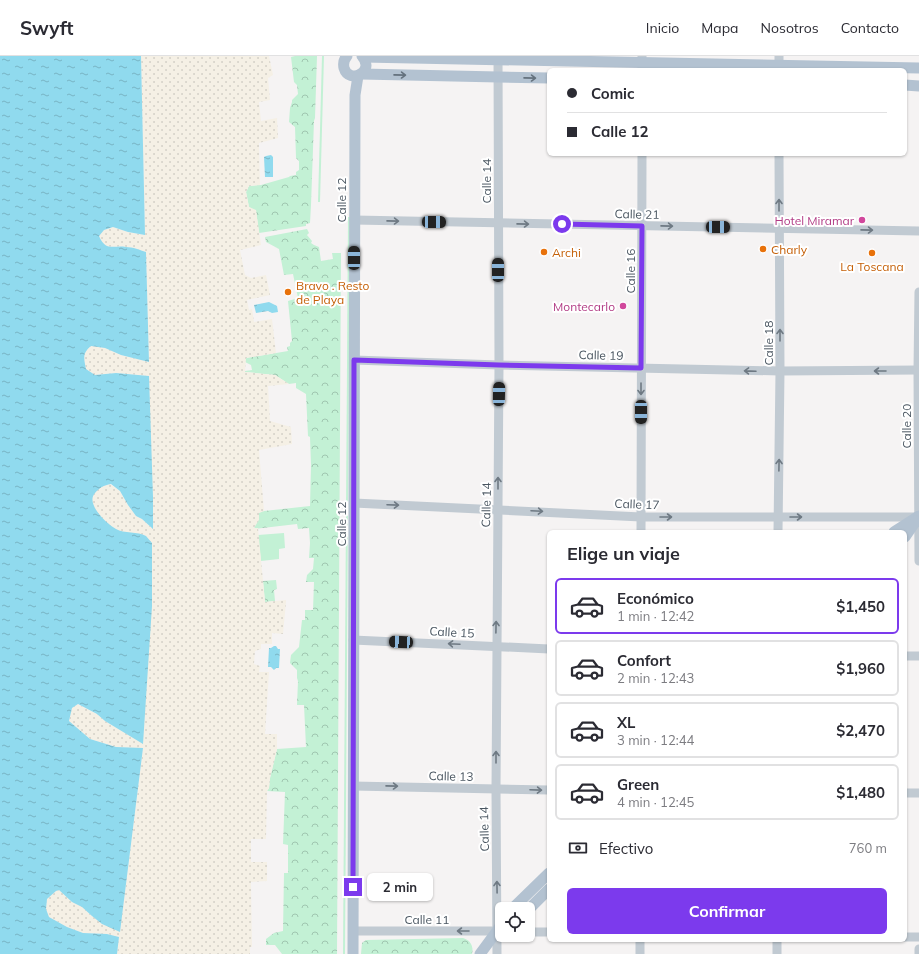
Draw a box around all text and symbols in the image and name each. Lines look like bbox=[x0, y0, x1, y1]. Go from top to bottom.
text: Swyft bbox=[20, 16, 74, 40]
text: Inicio bbox=[646, 19, 679, 37]
text: Mapa bbox=[701, 19, 739, 37]
text: Nosotros bbox=[761, 19, 819, 37]
text: Contacto bbox=[841, 19, 899, 37]
one-way arrow bbox=[393, 71, 406, 79]
one-way arrow bbox=[523, 74, 536, 82]
text: Comic bbox=[591, 84, 635, 103]
text: Calle 12 bbox=[591, 122, 648, 141]
street label: Calle 14 bbox=[479, 159, 494, 203]
street label: Calle 12 bbox=[334, 178, 349, 222]
one-way arrow bbox=[775, 199, 783, 212]
street label: Calle 21 bbox=[614, 206, 660, 222]
place label: Hotel Miramar bbox=[775, 213, 855, 228]
route start bbox=[553, 215, 571, 233]
marker: Hotel Miramar bbox=[857, 215, 867, 225]
car bbox=[422, 216, 446, 228]
one-way arrow bbox=[386, 217, 399, 225]
one-way arrow bbox=[516, 220, 529, 228]
car bbox=[706, 221, 730, 233]
one-way arrow bbox=[660, 223, 673, 230]
one-way arrow bbox=[860, 226, 873, 234]
place label: Charly bbox=[771, 242, 808, 257]
marker: Charly bbox=[758, 244, 768, 254]
place label: Archi bbox=[552, 245, 581, 260]
car bbox=[348, 246, 360, 270]
marker: Archi bbox=[539, 247, 549, 257]
marker: La Toscana bbox=[867, 248, 877, 258]
street label: Calle 16 bbox=[623, 249, 638, 293]
car bbox=[492, 258, 504, 282]
place label: La Toscana bbox=[840, 259, 904, 274]
place label: Bravo . Resto de Playa bbox=[296, 278, 369, 307]
marker: Bravo . Resto de Playa bbox=[283, 287, 293, 297]
place label: Montecarlo bbox=[553, 299, 615, 314]
marker: Montecarlo bbox=[618, 301, 628, 311]
street label: Calle 18 bbox=[761, 321, 776, 365]
one-way arrow bbox=[776, 329, 784, 342]
street label: Calle 19 bbox=[578, 347, 624, 363]
one-way arrow bbox=[744, 367, 757, 374]
one-way arrow bbox=[874, 367, 887, 375]
car bbox=[493, 382, 505, 406]
one-way arrow bbox=[637, 382, 645, 395]
car bbox=[635, 400, 647, 424]
street label: Calle 20 bbox=[899, 404, 914, 448]
one-way arrow bbox=[775, 459, 782, 472]
one-way arrow bbox=[494, 477, 502, 490]
street label: Calle 14 bbox=[478, 482, 494, 528]
street label: Calle 17 bbox=[614, 496, 660, 512]
one-way arrow bbox=[386, 501, 399, 509]
street label: Calle 12 bbox=[334, 502, 349, 546]
one-way arrow bbox=[530, 508, 543, 515]
one-way arrow bbox=[659, 513, 672, 521]
one-way arrow bbox=[789, 513, 802, 521]
text: Elige un viaje bbox=[567, 542, 680, 565]
icon: car bbox=[569, 588, 605, 624]
text: Económico bbox=[617, 589, 694, 608]
text: $1,450 bbox=[836, 597, 885, 616]
text: 1 min · 12:42 bbox=[617, 608, 694, 624]
one-way arrow bbox=[493, 621, 500, 634]
street label: Calle 15 bbox=[429, 623, 475, 641]
car bbox=[389, 635, 413, 649]
one-way arrow bbox=[448, 641, 461, 648]
icon: car bbox=[569, 650, 605, 686]
text: Confort bbox=[617, 651, 671, 670]
text: $1,960 bbox=[836, 659, 885, 678]
text: 2 min · 12:43 bbox=[617, 670, 694, 686]
icon: car bbox=[569, 712, 605, 748]
text: XL bbox=[617, 713, 635, 732]
text: $2,470 bbox=[836, 721, 885, 740]
text: 3 min · 12:44 bbox=[617, 732, 694, 748]
one-way arrow bbox=[492, 751, 500, 764]
street label: Calle 13 bbox=[428, 768, 474, 784]
icon: car bbox=[569, 774, 605, 810]
text: Green bbox=[617, 775, 659, 794]
one-way arrow bbox=[385, 783, 398, 790]
text: $1,480 bbox=[836, 783, 885, 802]
one-way arrow bbox=[529, 786, 542, 794]
text: 4 min · 12:45 bbox=[617, 794, 694, 810]
street label: Calle 14 bbox=[476, 806, 492, 852]
icon: cash bbox=[567, 837, 589, 859]
text: Efectivo bbox=[599, 839, 653, 858]
text: 760 m bbox=[849, 840, 887, 856]
callout: 2 min bbox=[367, 873, 433, 901]
route end bbox=[344, 878, 362, 896]
text: 2 min bbox=[383, 879, 417, 895]
one-way arrow bbox=[493, 881, 500, 894]
button: Confirmar bbox=[567, 888, 887, 934]
map controls bbox=[495, 902, 535, 942]
button: locate bbox=[495, 902, 535, 942]
street label: Calle 11 bbox=[405, 912, 449, 927]
one-way arrow bbox=[457, 927, 470, 935]

